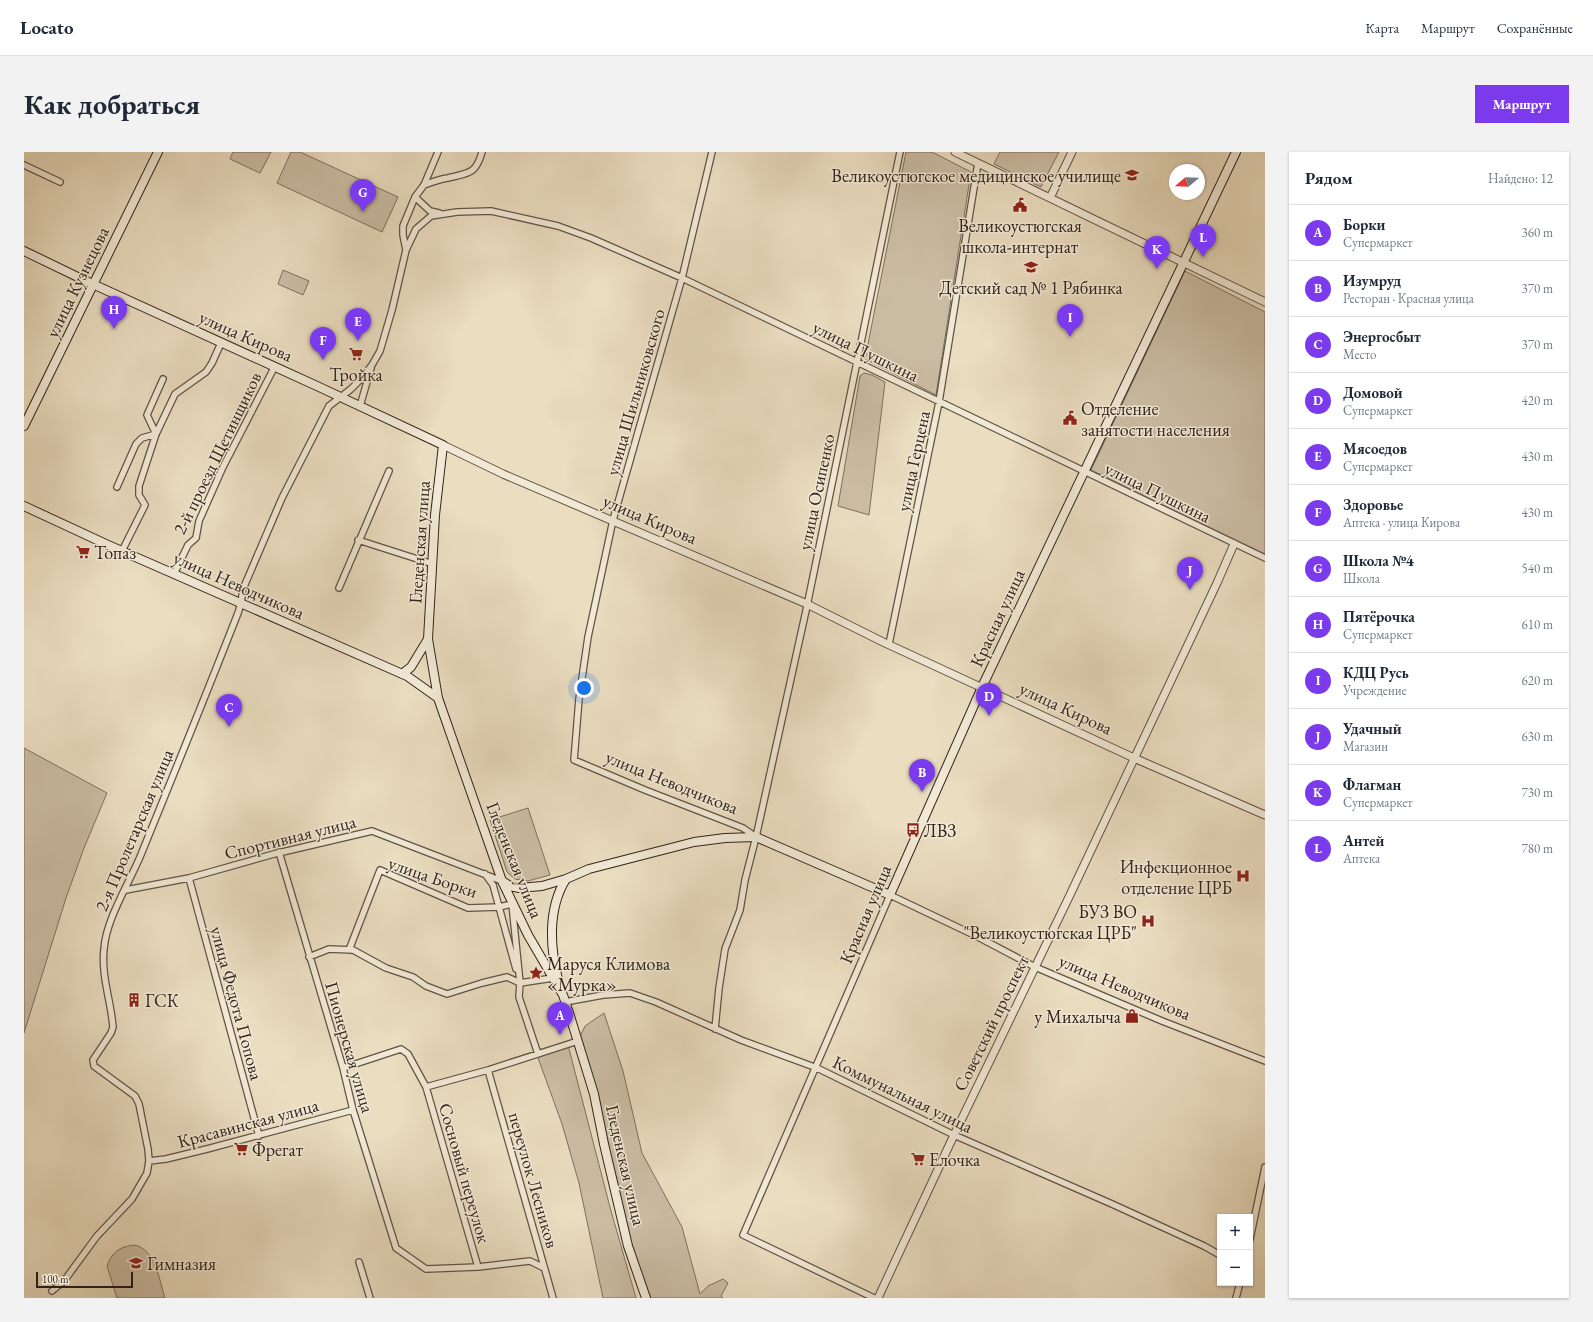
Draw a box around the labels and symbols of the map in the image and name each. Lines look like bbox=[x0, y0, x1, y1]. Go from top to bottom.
place label: Великоустюгское медицинское училище bbox=[831, 164, 1121, 187]
north arrow bbox=[1169, 164, 1205, 200]
school or university icon: Великоустюгское медицинское училище bbox=[1124, 167, 1140, 183]
pin: G bbox=[350, 179, 376, 212]
public building icon: Великоустюгская школа-интернат bbox=[1012, 197, 1028, 213]
place label: Великоустюгская школа-интернат bbox=[958, 214, 1082, 258]
street label: улица Кузнецова bbox=[40, 222, 114, 341]
pin: L bbox=[1190, 224, 1216, 257]
pin: K bbox=[1144, 236, 1170, 269]
school or university icon: Детский сад № 1 Рябинка bbox=[1023, 259, 1039, 275]
place label: Детский сад № 1 Рябинка bbox=[939, 276, 1123, 299]
pin: H bbox=[101, 296, 127, 329]
pin: I bbox=[1057, 304, 1083, 337]
street label: улица Кирова bbox=[196, 305, 297, 367]
street label: улица Шильниковского bbox=[600, 306, 670, 478]
pin: E bbox=[345, 308, 371, 341]
street label: улица Пушкина bbox=[809, 315, 924, 387]
pin: F bbox=[310, 327, 336, 360]
supermarket icon: Тройка bbox=[348, 346, 364, 362]
place label: Тройка bbox=[329, 363, 384, 386]
street label: 2-й проезд Щетинщиков bbox=[168, 368, 267, 538]
place label: Отделение занятости населения bbox=[1081, 397, 1230, 441]
street label: улица Герцена bbox=[891, 408, 935, 514]
public building icon: Отделение занятости населения bbox=[1062, 410, 1078, 426]
street label: улица Осипенко bbox=[792, 432, 840, 552]
street label: улица Пушкина bbox=[1101, 456, 1216, 528]
street label: Гледенская улица bbox=[403, 479, 435, 604]
street label: улица Кирова bbox=[599, 489, 701, 549]
place label: Топаз bbox=[94, 541, 136, 564]
supermarket icon: Топаз bbox=[75, 544, 91, 560]
street label: улица Неводчикова bbox=[170, 546, 309, 625]
pin: J bbox=[1177, 557, 1203, 590]
street label: Красная улица bbox=[964, 565, 1030, 671]
street label: улица Кирова bbox=[1016, 676, 1117, 740]
your location bbox=[574, 678, 594, 698]
pin: D bbox=[976, 683, 1002, 716]
pin: C bbox=[216, 694, 242, 727]
street label: 2-я Пролетарская улица bbox=[89, 745, 179, 914]
street label: улица Неводчикова bbox=[602, 745, 742, 819]
pin: B bbox=[909, 759, 935, 792]
street label: Гледенская улица bbox=[481, 799, 549, 922]
street label: Спортивная улица bbox=[222, 809, 359, 864]
place label: ЛВЗ bbox=[924, 819, 957, 842]
bus stop icon: ЛВЗ bbox=[905, 822, 921, 838]
street label: улица Борки bbox=[385, 851, 481, 903]
place label: Инфекционное отделение ЦРБ bbox=[1120, 855, 1232, 899]
street label: Красная улица bbox=[834, 860, 896, 967]
hospital icon: Инфекционное отделение ЦРБ bbox=[1235, 868, 1251, 884]
place label: БУЗ ВО "Великоустюгская ЦРБ" bbox=[964, 900, 1137, 944]
hospital icon: БУЗ ВО "Великоустюгская ЦРБ" bbox=[1140, 913, 1156, 929]
street label: улица Федота Попова bbox=[205, 924, 269, 1083]
street label: улица Неводчикова bbox=[1056, 949, 1195, 1025]
street label: Советский проспект bbox=[948, 951, 1034, 1095]
place label: Маруся Климова «Мурка» bbox=[547, 952, 671, 996]
place icon: Маруся Климова «Мурка» bbox=[528, 965, 544, 981]
street label: Пионерская улица bbox=[320, 979, 380, 1116]
place label: ГСК bbox=[145, 989, 179, 1012]
building icon: ГСК bbox=[126, 992, 142, 1008]
pin: A bbox=[547, 1002, 573, 1035]
place label: у Михалыча bbox=[1034, 1005, 1122, 1028]
shop icon: у Михалыча bbox=[1124, 1008, 1140, 1024]
street label: Коммунальная улица bbox=[829, 1050, 978, 1138]
street label: Красавинская улица bbox=[175, 1093, 322, 1153]
street label: Сосновый переулок bbox=[434, 1100, 496, 1246]
street label: Гледенская улица bbox=[601, 1102, 651, 1228]
street label: переулок Лесников bbox=[504, 1110, 564, 1251]
place label: Фрегат bbox=[252, 1138, 304, 1161]
supermarket icon: Фрегат bbox=[233, 1141, 249, 1157]
place label: Елочка bbox=[929, 1148, 981, 1171]
supermarket icon: Елочка bbox=[910, 1151, 926, 1167]
place label: Гимназия bbox=[147, 1252, 216, 1275]
school or university icon: Гимназия bbox=[128, 1255, 144, 1271]
scale bar bbox=[36, 1270, 133, 1289]

